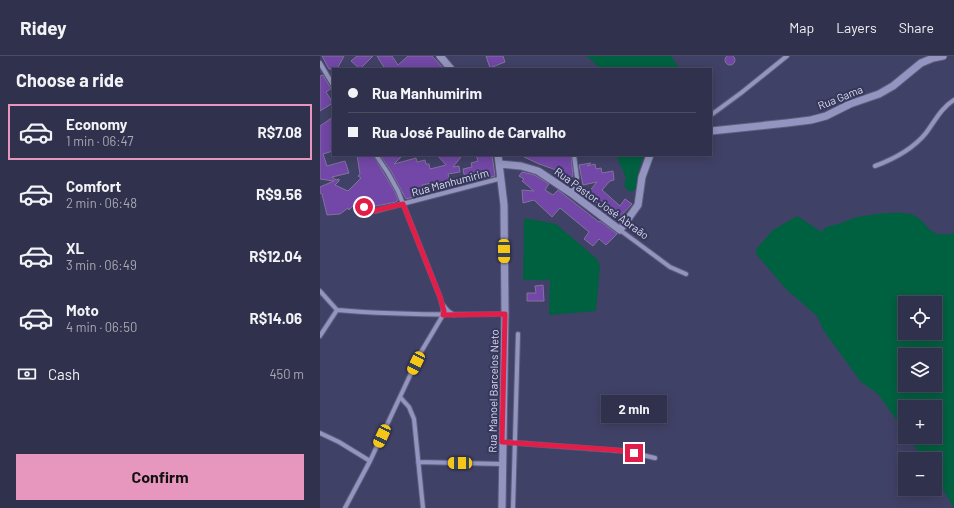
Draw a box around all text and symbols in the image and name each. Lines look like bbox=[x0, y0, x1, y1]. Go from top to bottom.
text: Ridey bbox=[20, 16, 67, 39]
text: Map bbox=[789, 19, 814, 36]
text: Layers bbox=[836, 19, 877, 36]
text: Share bbox=[899, 19, 934, 36]
text: Choose a ride bbox=[16, 69, 124, 91]
street label: Rua Gama bbox=[816, 82, 864, 112]
text: Rua Manhumirim bbox=[372, 84, 482, 102]
icon: car bbox=[18, 114, 54, 150]
text: Economy bbox=[66, 115, 127, 133]
text: R$7.08 bbox=[257, 123, 302, 141]
text: Rua José Paulino de Carvalho bbox=[372, 123, 566, 141]
text: 1 min · 06:47 bbox=[66, 133, 134, 149]
street label: Rua Pastor José Abraão bbox=[552, 164, 652, 242]
street label: Rua Manhumirim bbox=[410, 165, 490, 199]
icon: car bbox=[18, 176, 54, 212]
text: Comfort bbox=[66, 177, 121, 195]
text: R$9.56 bbox=[256, 185, 302, 203]
text: 2 min · 06:48 bbox=[66, 195, 137, 211]
route start bbox=[355, 198, 373, 216]
icon: car bbox=[18, 238, 54, 274]
text: XL bbox=[66, 239, 84, 257]
car bbox=[498, 239, 510, 263]
text: R$12.04 bbox=[249, 247, 302, 265]
text: 3 min · 06:49 bbox=[66, 257, 137, 273]
map controls bbox=[898, 296, 942, 496]
button: locate bbox=[898, 296, 942, 340]
icon: car bbox=[18, 300, 54, 336]
text: Moto bbox=[66, 301, 99, 319]
text: R$14.06 bbox=[250, 309, 302, 327]
text: 4 min · 06:50 bbox=[66, 319, 137, 335]
street label: Rua Manoel Barcelos Neto bbox=[485, 329, 501, 453]
button: layers bbox=[898, 348, 942, 392]
car bbox=[405, 350, 427, 376]
icon: cash bbox=[16, 363, 38, 385]
text: Cash bbox=[48, 365, 80, 383]
text: 450 m bbox=[269, 366, 304, 382]
callout: 2 min bbox=[601, 395, 667, 423]
button: + bbox=[898, 400, 942, 444]
text: 2 min bbox=[618, 401, 650, 417]
car bbox=[371, 423, 393, 449]
route end bbox=[625, 444, 643, 462]
button: − bbox=[898, 452, 942, 496]
button: Confirm bbox=[16, 454, 304, 500]
car bbox=[448, 457, 472, 469]

